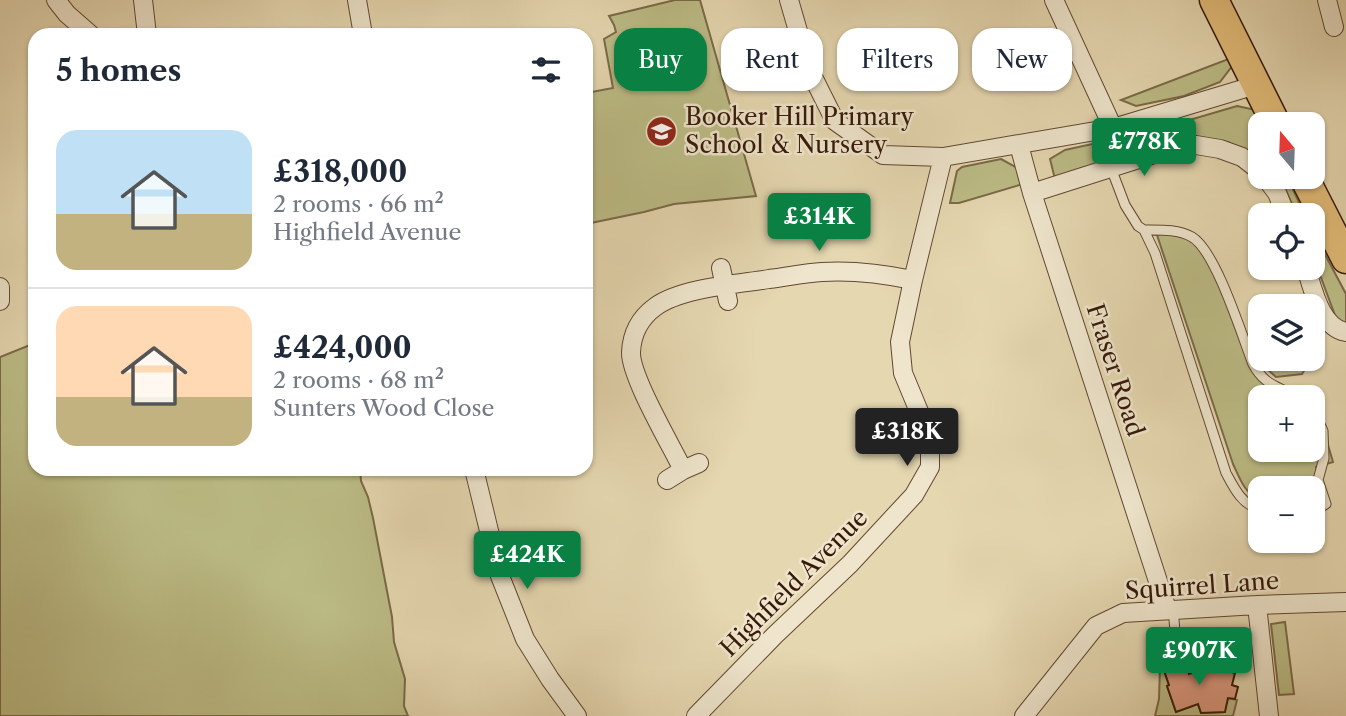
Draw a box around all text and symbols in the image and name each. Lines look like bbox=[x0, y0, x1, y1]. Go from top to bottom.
chip: Buy bbox=[614, 28, 707, 91]
chip: Rent bbox=[721, 28, 823, 91]
chip: Filters bbox=[837, 28, 958, 91]
chip: New bbox=[972, 28, 1072, 91]
icon: filters bbox=[527, 51, 565, 89]
text: 5 homes bbox=[56, 52, 181, 89]
place label: Booker Hill Primary School & Nursery bbox=[685, 102, 914, 159]
north arrow bbox=[1248, 112, 1325, 189]
map controls bbox=[1248, 112, 1325, 553]
school or university icon: Booker Hill Primary School & Nursery bbox=[645, 114, 679, 148]
pin: £778K bbox=[1095, 118, 1193, 178]
text: £778K bbox=[1108, 127, 1180, 155]
text: £318,000 bbox=[273, 153, 407, 190]
icon: home bbox=[112, 158, 196, 242]
text: 2 rooms · 66 m² bbox=[273, 190, 444, 218]
pin: £314K bbox=[770, 194, 868, 253]
text: £314K bbox=[784, 202, 854, 230]
button: locate bbox=[1248, 203, 1325, 280]
text: Highfield Avenue bbox=[273, 218, 461, 246]
button: layers bbox=[1248, 294, 1325, 371]
street label: Fraser Road bbox=[1080, 300, 1151, 440]
text: £424,000 bbox=[273, 329, 412, 366]
icon: home bbox=[112, 334, 196, 418]
text: 2 rooms · 68 m² bbox=[273, 366, 444, 394]
button: + bbox=[1248, 385, 1325, 462]
text: Sunters Wood Close bbox=[273, 394, 494, 422]
pin: £318K bbox=[858, 408, 956, 468]
text: £318K bbox=[871, 417, 943, 445]
button: − bbox=[1248, 476, 1325, 553]
street label: Highfield Avenue bbox=[714, 503, 873, 662]
pin: £424K bbox=[478, 532, 576, 591]
text: £424K bbox=[490, 540, 564, 568]
street label: Squirrel Lane bbox=[1124, 566, 1280, 605]
pin: £907K bbox=[1150, 628, 1248, 687]
text: £907K bbox=[1162, 636, 1236, 664]

